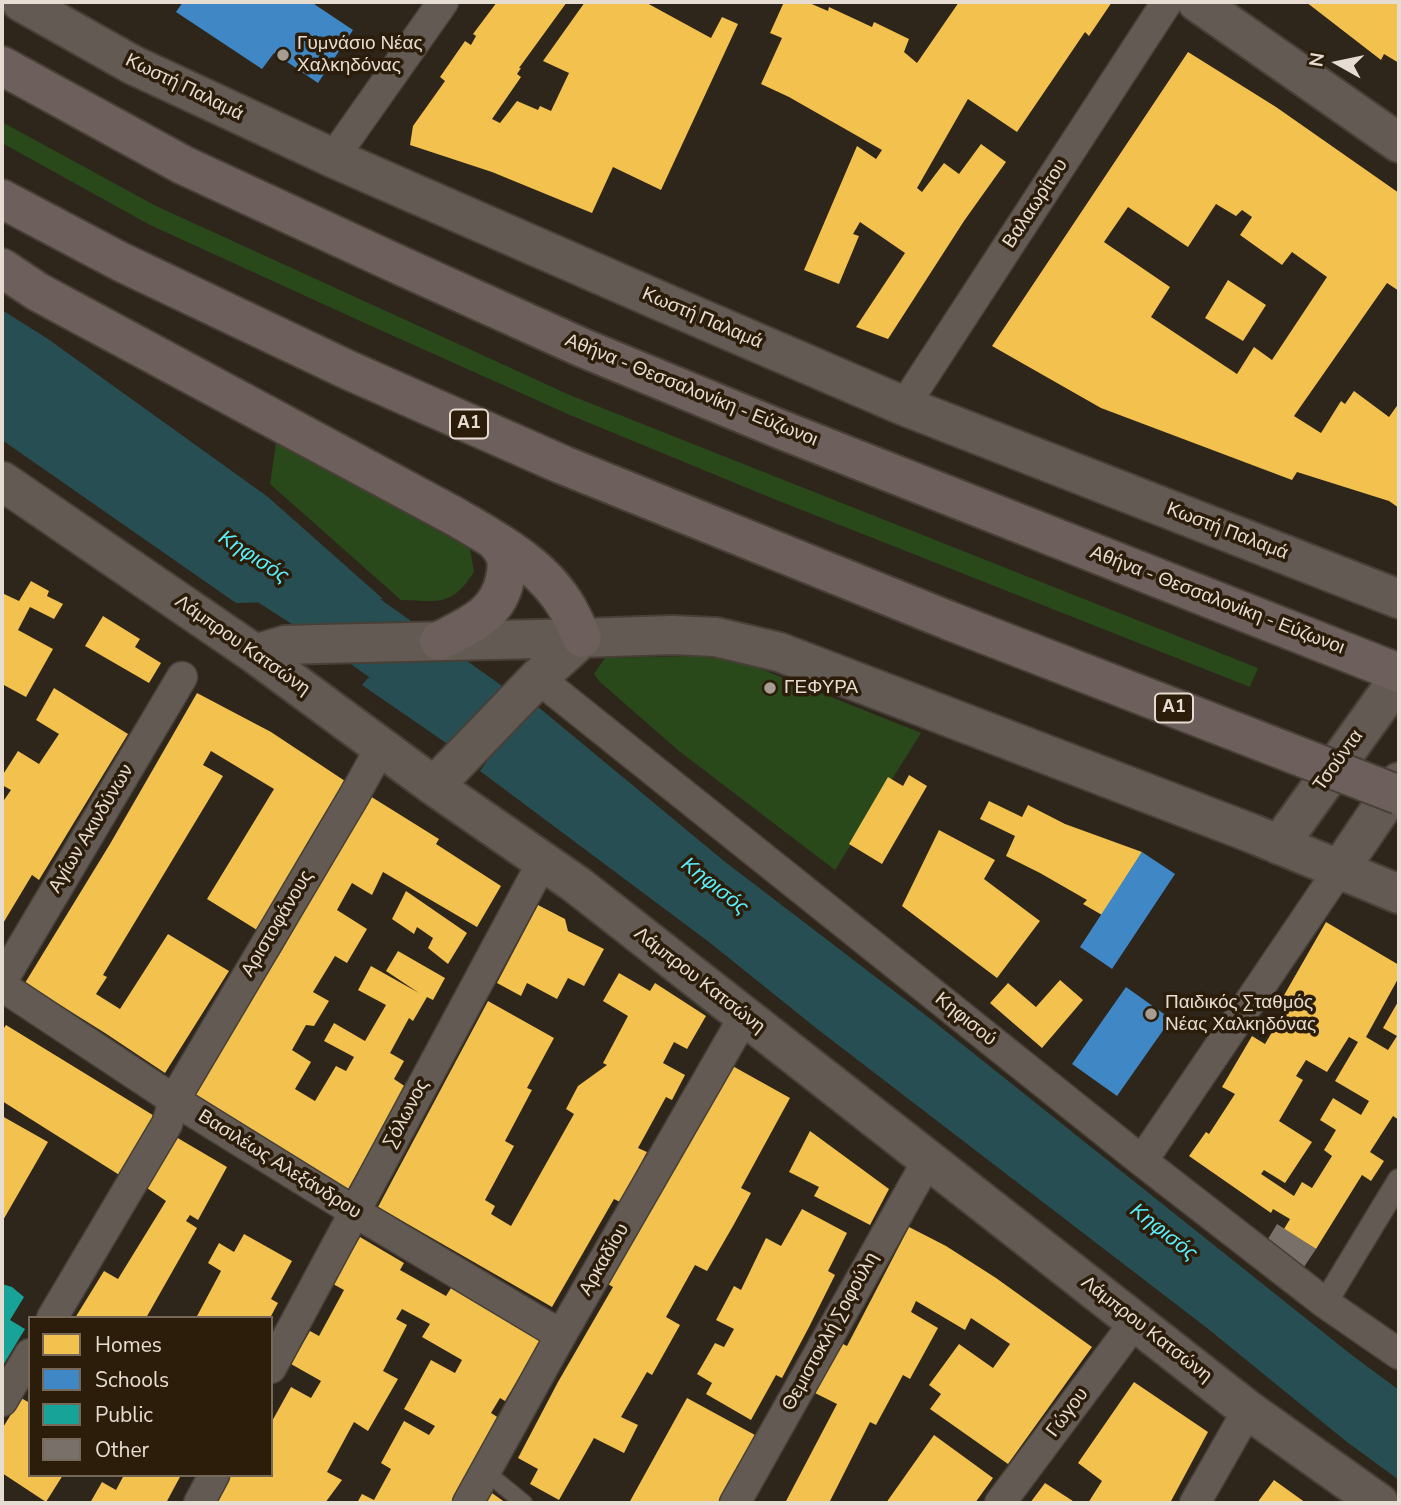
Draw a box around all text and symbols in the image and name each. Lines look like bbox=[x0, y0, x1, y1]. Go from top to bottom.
north arrow bbox=[1303, 28, 1373, 98]
place label: Γυμνάσιο Νέας Χαλκηδόνας bbox=[297, 33, 423, 77]
marker: Γυμνάσιο Νέας Χαλκηδόνας bbox=[275, 47, 291, 63]
street label: Κωστή Παλαμά bbox=[121, 50, 247, 126]
text: N bbox=[1303, 51, 1331, 69]
street label: Βαλαωρίτου bbox=[999, 155, 1073, 253]
street label: Κωστή Παλαμά bbox=[638, 283, 766, 355]
street label: Αθήνα - Θεσσαλονίκη - Εύζωνοι bbox=[561, 330, 821, 452]
road number: Α1 bbox=[450, 410, 488, 438]
street label: Κωστή Παλαμά bbox=[1163, 498, 1291, 566]
water label: Κηφισός bbox=[213, 526, 293, 590]
street label: Αθήνα - Θεσσαλονίκη - Εύζωνοι bbox=[1087, 542, 1347, 660]
street label: Λάμπρου Κατσώνη bbox=[170, 591, 314, 701]
place label: ΓΕΦΥΡΑ bbox=[784, 677, 858, 699]
marker: ΓΕΦΥΡΑ bbox=[762, 680, 778, 696]
road number: Α1 bbox=[1155, 694, 1193, 722]
street label: Τσούντα bbox=[1309, 726, 1369, 796]
street label: Αγίων Ακινδύνων bbox=[45, 761, 139, 897]
water label: Κηφισός bbox=[675, 853, 753, 921]
street label: Αριστοφάνους bbox=[237, 867, 319, 981]
street label: Λάμπρου Κατσώνη bbox=[629, 923, 769, 1039]
street label: Κηφισού bbox=[930, 988, 1000, 1052]
place label: Παιδικός Σταθμός Νέας Χαλκηδόνας bbox=[1165, 992, 1316, 1036]
marker: Παιδικός Σταθμός Νέας Χαλκηδόνας bbox=[1143, 1006, 1159, 1022]
street label: Σόλωνος bbox=[379, 1076, 435, 1152]
street label: Βασιλέως Αλεξάνδρου bbox=[193, 1106, 365, 1224]
water label: Κηφισός bbox=[1124, 1199, 1202, 1267]
street label: Αρκαδίου bbox=[575, 1220, 635, 1300]
street label: Θεμιστοκλή Σοφούλη bbox=[778, 1249, 884, 1415]
street label: Λάμπρου Κατσώνη bbox=[1076, 1272, 1216, 1388]
legend bbox=[28, 1316, 273, 1477]
text: Homes bbox=[95, 1331, 162, 1359]
text: Schools bbox=[95, 1366, 169, 1394]
street label: Γώγου bbox=[1042, 1384, 1094, 1442]
text: Public bbox=[95, 1401, 153, 1429]
text: Other bbox=[95, 1436, 149, 1464]

